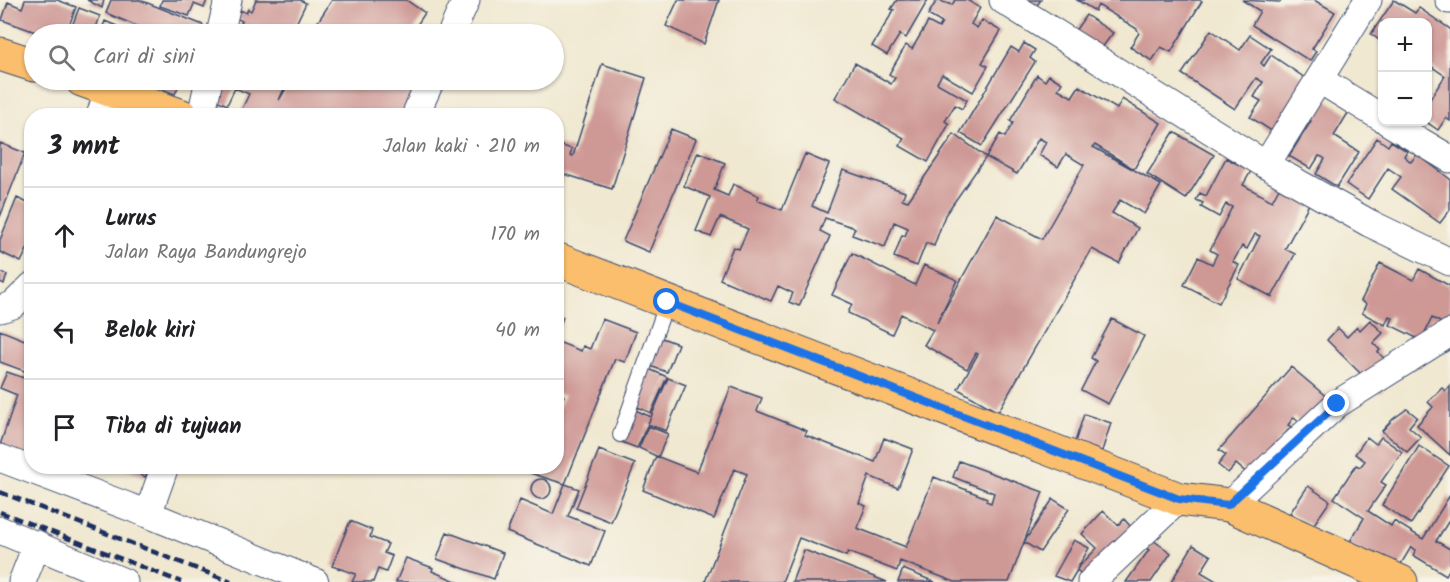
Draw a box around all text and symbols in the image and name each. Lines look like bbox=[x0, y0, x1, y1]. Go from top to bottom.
map controls bbox=[1378, 18, 1432, 126]
button: + bbox=[1378, 18, 1432, 72]
search box bbox=[24, 24, 564, 90]
text: Cari di sini bbox=[93, 40, 194, 75]
icon: search bbox=[45, 41, 78, 74]
button: − bbox=[1378, 72, 1432, 126]
text: 3 mnt bbox=[48, 126, 120, 168]
text: Jalan kaki · 210 m bbox=[383, 131, 540, 163]
text: Lurus bbox=[105, 202, 157, 237]
icon: ahead bbox=[48, 219, 81, 252]
text: 170 m bbox=[491, 219, 540, 251]
text: Jalan Raya Bandungrejo bbox=[105, 237, 307, 269]
route start bbox=[653, 288, 679, 314]
text: Belok kiri bbox=[105, 314, 195, 349]
icon: left bbox=[48, 315, 81, 348]
text: 40 m bbox=[495, 315, 540, 347]
route end bbox=[1323, 390, 1349, 416]
text: Tiba di tujuan bbox=[105, 410, 241, 445]
icon: arrive bbox=[48, 411, 81, 444]

